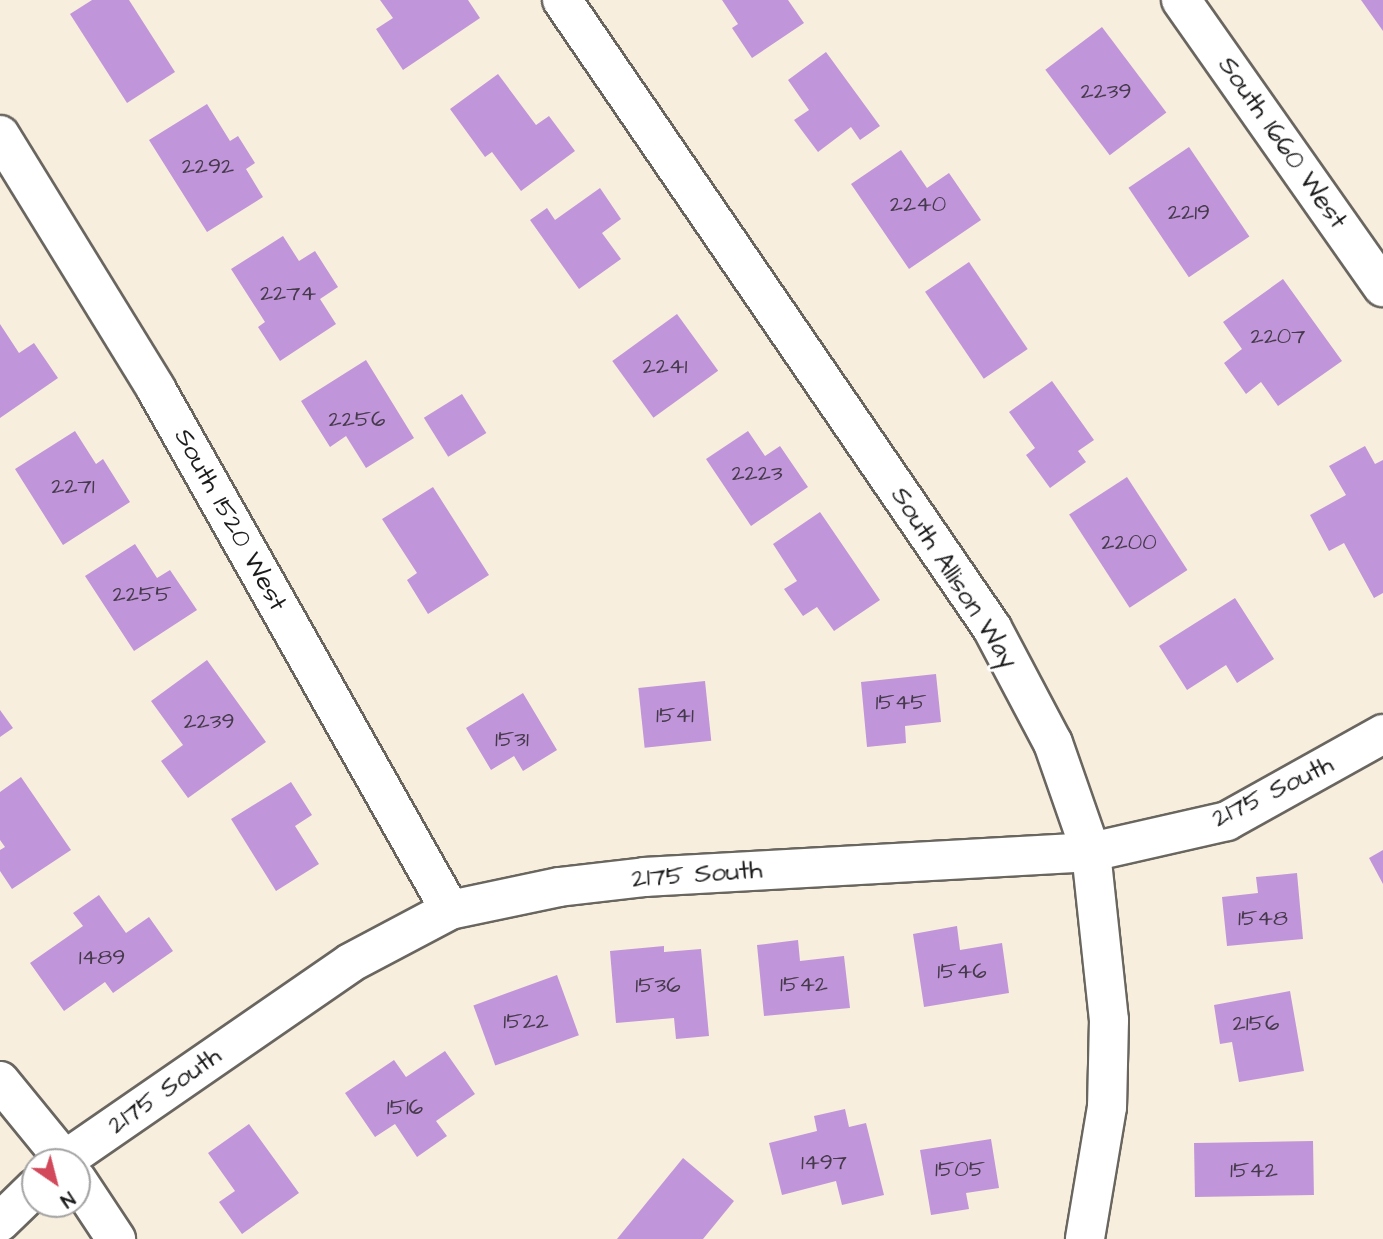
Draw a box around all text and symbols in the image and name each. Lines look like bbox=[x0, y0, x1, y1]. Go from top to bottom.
street label: South 1660 West bbox=[1211, 51, 1353, 235]
house number: 2239 bbox=[1080, 77, 1132, 105]
house number: 2292 bbox=[182, 152, 234, 180]
house number: 2240 bbox=[890, 190, 946, 218]
house number: 2219 bbox=[1168, 198, 1210, 226]
house number: 2274 bbox=[260, 279, 316, 307]
house number: 2207 bbox=[1251, 322, 1305, 350]
house number: 2241 bbox=[643, 352, 687, 380]
house number: 2256 bbox=[328, 405, 386, 433]
street label: South 1520 West bbox=[167, 423, 293, 617]
house number: 2223 bbox=[731, 459, 783, 487]
house number: 2271 bbox=[51, 472, 95, 500]
street label: South Allison Way bbox=[884, 481, 1024, 675]
house number: 2200 bbox=[1101, 528, 1157, 556]
house number: 2255 bbox=[113, 580, 171, 608]
house number: 1545 bbox=[875, 688, 927, 716]
house number: 1541 bbox=[656, 701, 694, 729]
house number: 2239 bbox=[183, 707, 235, 735]
house number: 1531 bbox=[495, 725, 529, 753]
street label: 2175 South bbox=[1207, 749, 1339, 835]
street label: 2175 South bbox=[631, 855, 763, 895]
house number: 1548 bbox=[1238, 904, 1288, 932]
house number: 1489 bbox=[79, 943, 125, 971]
house number: 1546 bbox=[937, 957, 987, 985]
house number: 1542 bbox=[780, 970, 828, 998]
house number: 1536 bbox=[635, 971, 681, 999]
house number: 1522 bbox=[503, 1007, 549, 1035]
house number: 2156 bbox=[1233, 1009, 1279, 1037]
street label: 2175 South bbox=[102, 1041, 228, 1141]
house number: 1516 bbox=[387, 1093, 423, 1121]
north arrow bbox=[21, 1148, 91, 1218]
house number: 1497 bbox=[801, 1148, 847, 1176]
house number: 1505 bbox=[935, 1155, 985, 1183]
house number: 1542 bbox=[1230, 1156, 1278, 1184]
text: N bbox=[55, 1184, 80, 1213]

